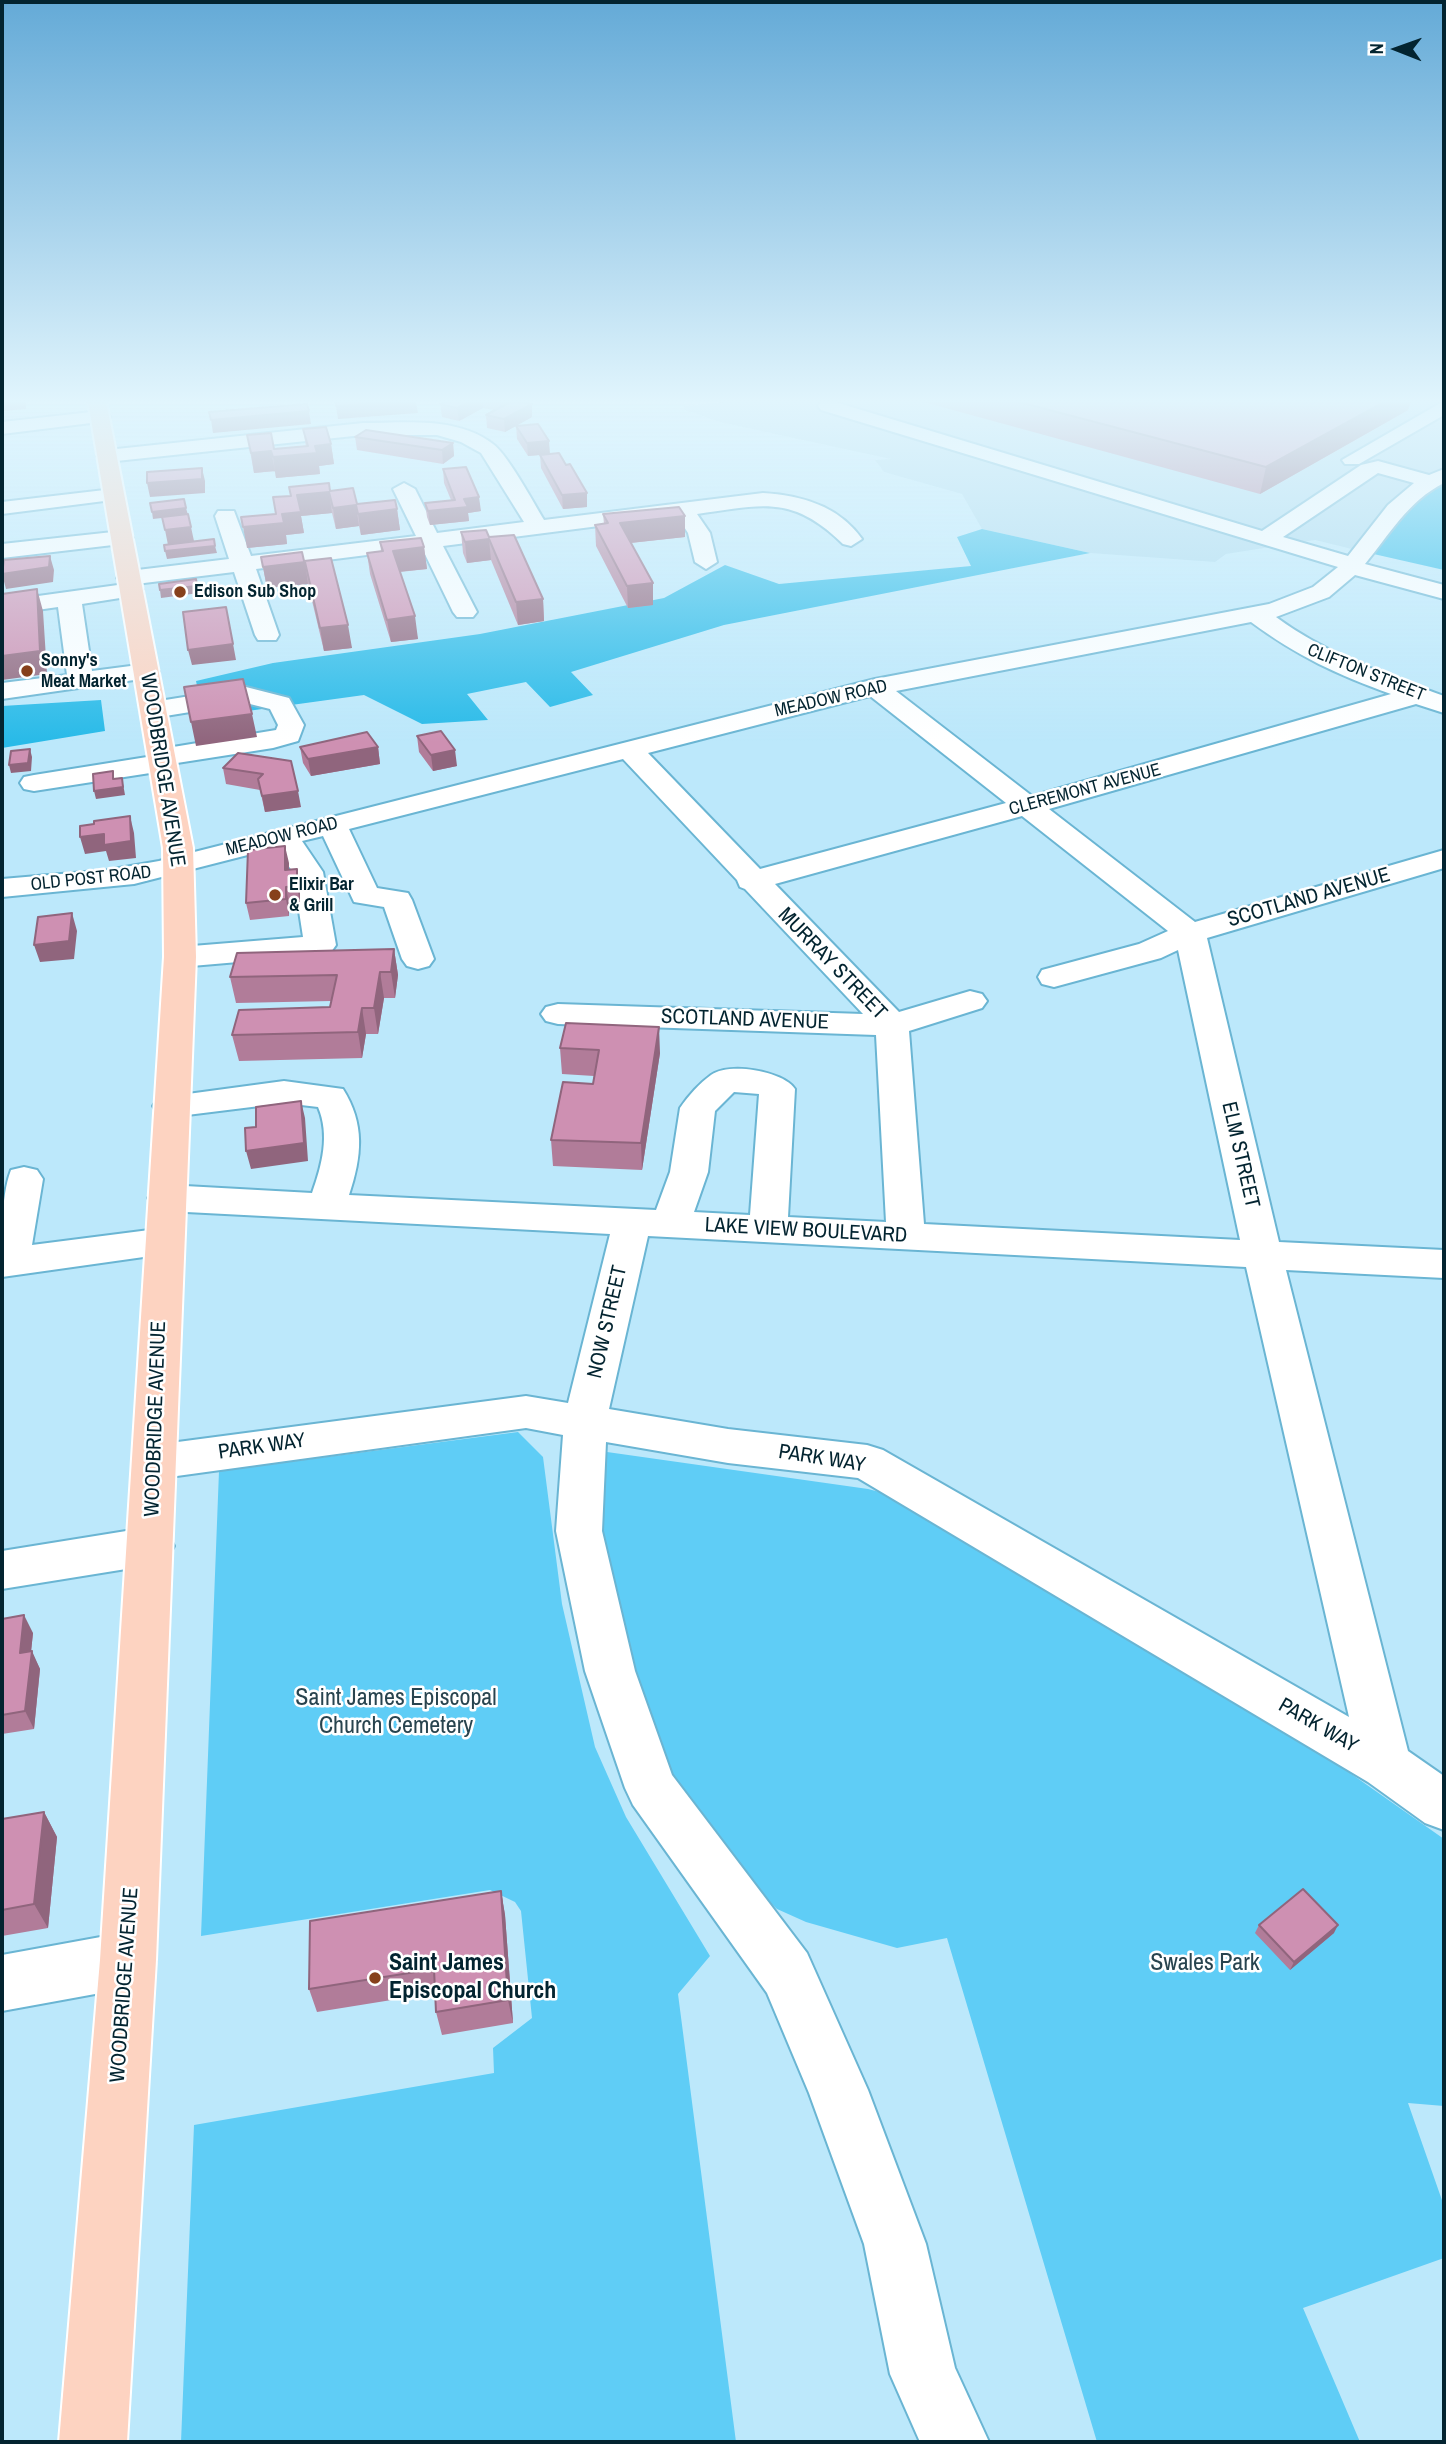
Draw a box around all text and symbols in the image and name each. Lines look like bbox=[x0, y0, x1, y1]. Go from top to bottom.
north arrow bbox=[1362, 14, 1432, 84]
text: N bbox=[1363, 43, 1389, 54]
place label: Edison Sub Shop bbox=[194, 581, 316, 603]
marker: Edison Sub Shop bbox=[172, 584, 188, 600]
street label: CLIFTON STREET bbox=[1304, 640, 1428, 706]
place label: Sonny's Meat Market bbox=[41, 650, 126, 692]
marker: Sonny's Meat Market bbox=[19, 663, 35, 679]
street label: WOODBRIDGE AVENUE bbox=[134, 671, 190, 869]
street label: MEADOW ROAD bbox=[773, 676, 889, 722]
street label: CLEREMONT AVENUE bbox=[1007, 759, 1163, 821]
street label: MEADOW ROAD bbox=[224, 813, 340, 861]
street label: OLD POST ROAD bbox=[30, 862, 152, 896]
street label: SCOTLAND AVENUE bbox=[1225, 863, 1393, 933]
place label: Elixir Bar & Grill bbox=[289, 874, 354, 917]
marker: Elixir Bar & Grill bbox=[267, 887, 283, 903]
street label: MURRAY STREET bbox=[772, 903, 892, 1025]
street label: SCOTLAND AVENUE bbox=[661, 1004, 829, 1036]
street label: ELM STREET bbox=[1216, 1099, 1264, 1211]
street label: LAKE VIEW BOULEVARD bbox=[704, 1213, 908, 1249]
street label: NOW STREET bbox=[583, 1263, 633, 1381]
street label: WOODBRIDGE AVENUE bbox=[140, 1321, 172, 1517]
street label: PARK WAY bbox=[217, 1428, 307, 1466]
street label: PARK WAY bbox=[777, 1440, 867, 1478]
park label: Saint James Episcopal Church Cemetery bbox=[295, 1685, 497, 1741]
street label: PARK WAY bbox=[1274, 1693, 1362, 1759]
street label: WOODBRIDGE AVENUE bbox=[106, 1886, 144, 2084]
place label: Saint James Episcopal Church bbox=[389, 1950, 556, 2006]
park label: Swales Park bbox=[1150, 1950, 1260, 1978]
marker: Saint James Episcopal Church bbox=[367, 1970, 383, 1986]

